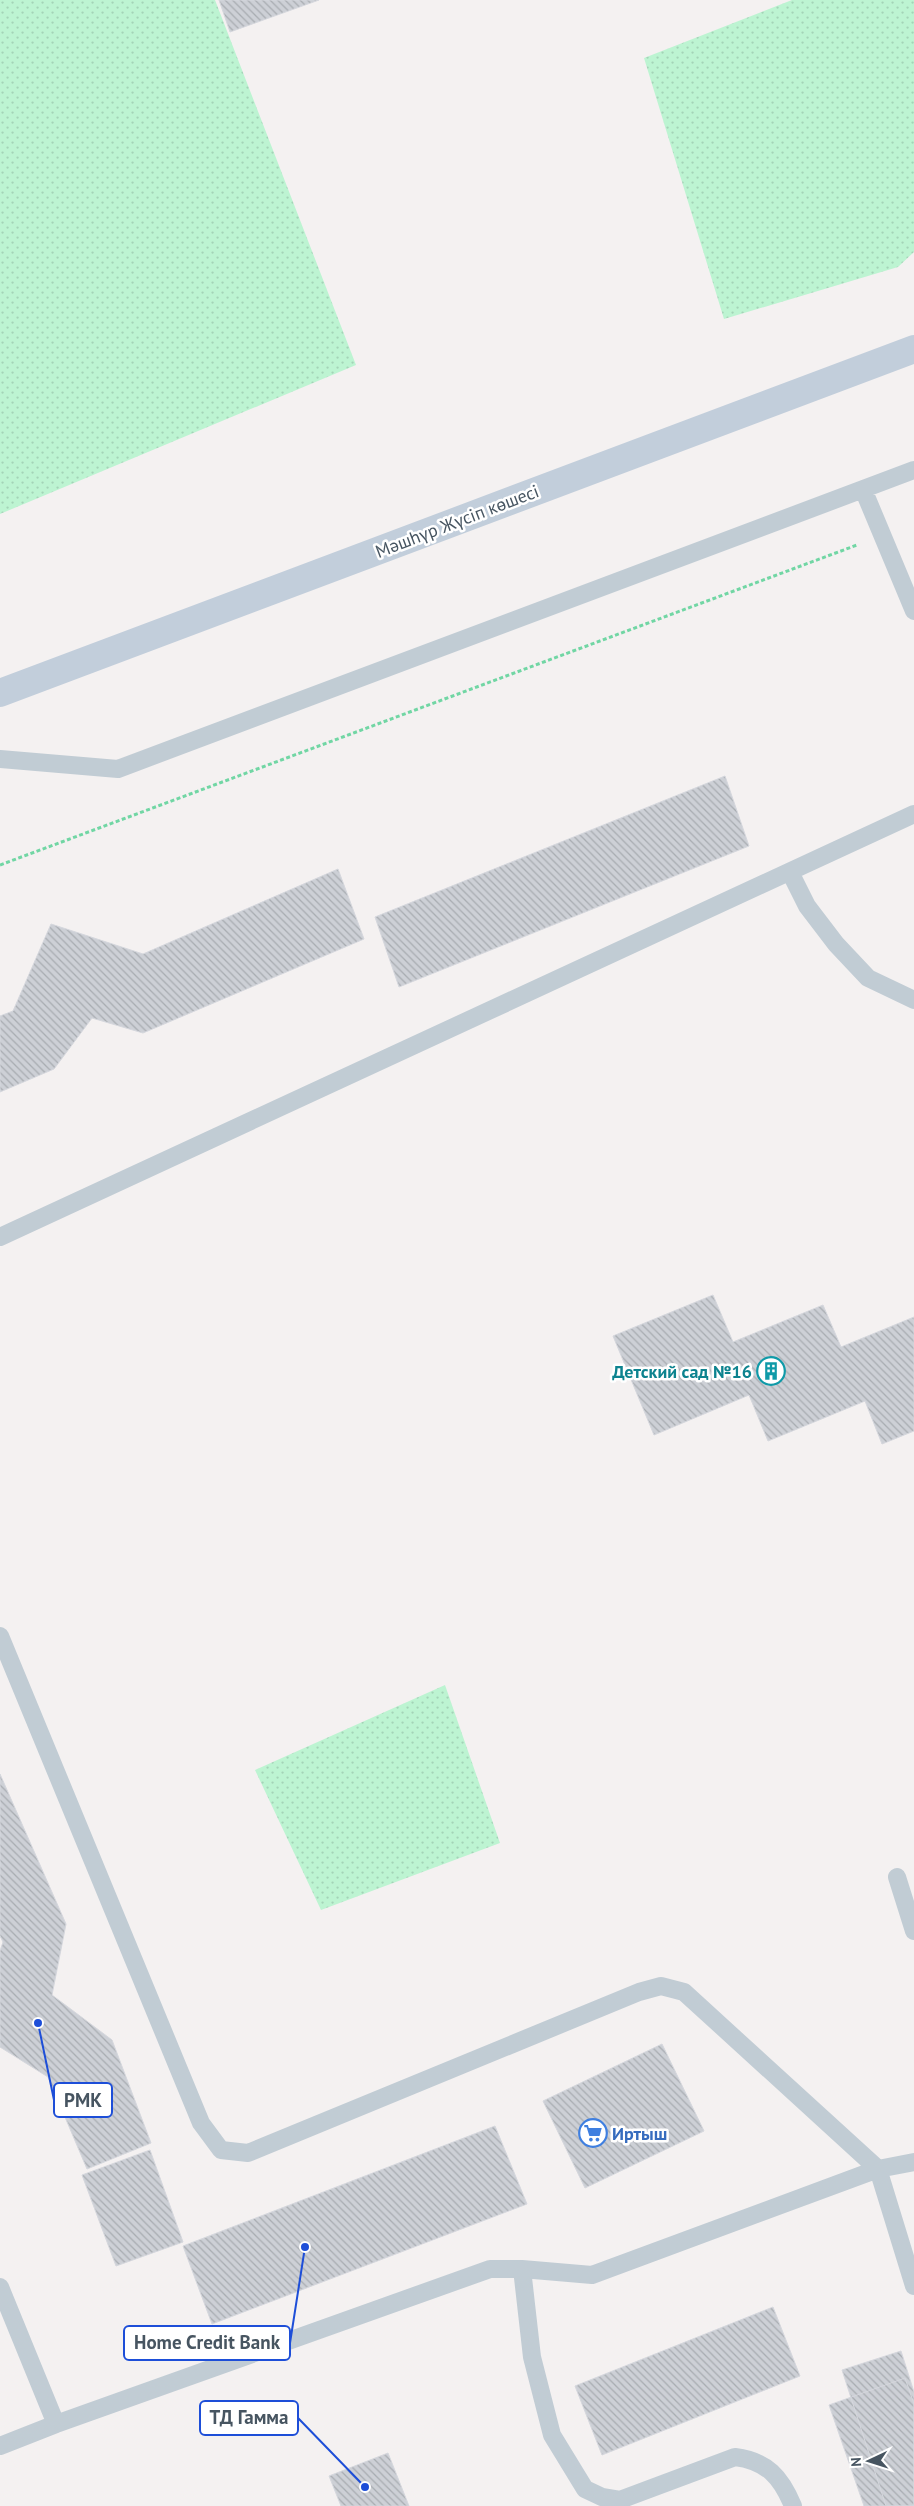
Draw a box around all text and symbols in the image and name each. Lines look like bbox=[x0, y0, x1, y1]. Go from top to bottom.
street label: Мәшһүр Жүсіп көшесі bbox=[372, 479, 542, 563]
building icon: Детский сад №16 bbox=[756, 1356, 786, 1386]
place label: Детский сад №16 bbox=[612, 1360, 752, 1383]
callout: РМК bbox=[54, 2083, 112, 2117]
text: РМК bbox=[64, 2088, 102, 2112]
supermarket icon: Иртыш bbox=[578, 2118, 608, 2148]
place label: Иртыш bbox=[612, 2122, 667, 2145]
callout: Home Credit Bank bbox=[124, 2326, 290, 2360]
text: Home Credit Bank bbox=[134, 2330, 281, 2354]
callout: ТД Гамма bbox=[200, 2401, 298, 2435]
text: ТД Гамма bbox=[210, 2405, 288, 2429]
north arrow bbox=[844, 2436, 894, 2486]
text: N bbox=[847, 2457, 865, 2467]

